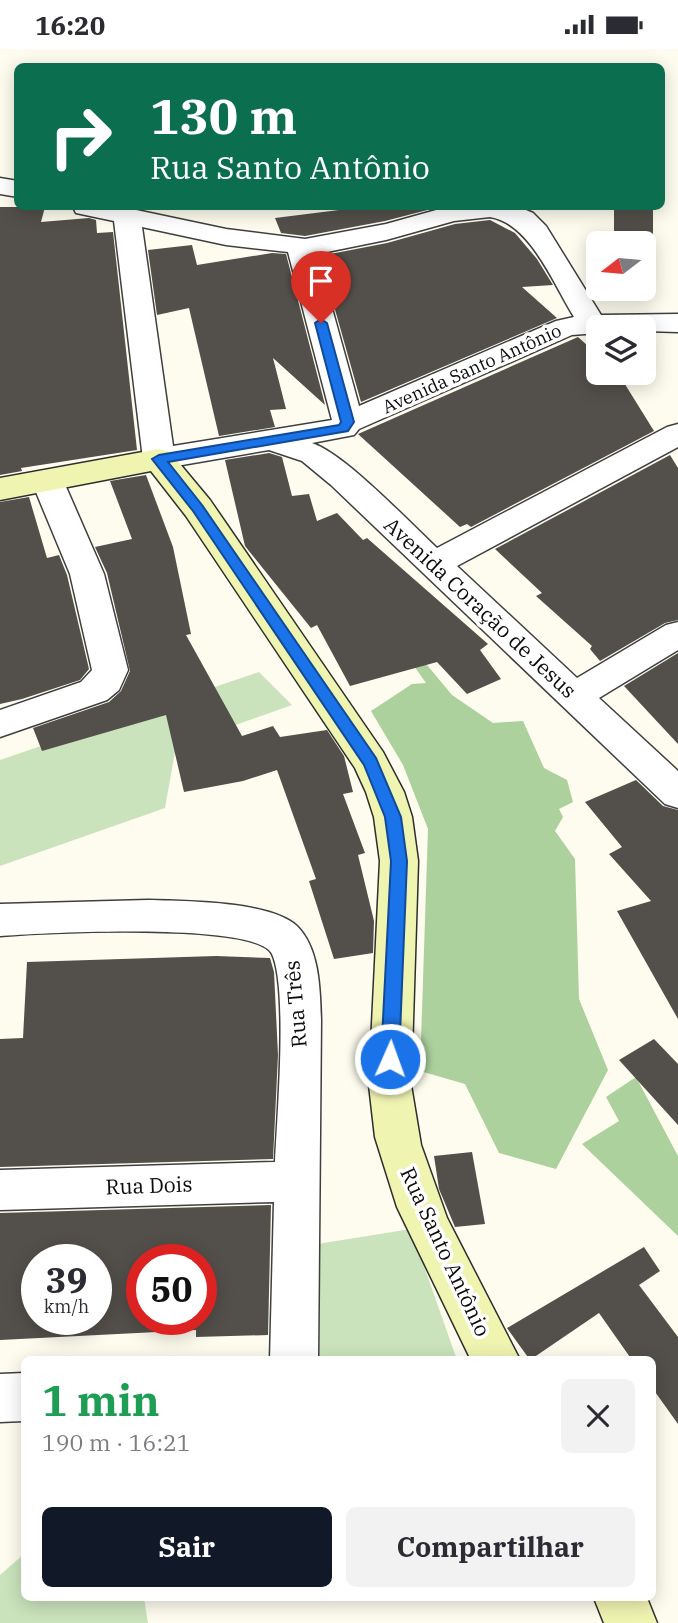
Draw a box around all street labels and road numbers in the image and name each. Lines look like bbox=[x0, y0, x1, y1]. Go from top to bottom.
street label: Avenida Santo Antônio bbox=[379, 319, 565, 418]
street label: Avenida Coração de Jesus bbox=[379, 511, 583, 704]
street label: Rua Três bbox=[277, 959, 313, 1049]
street label: Rua Santo Antônio bbox=[394, 1162, 497, 1341]
street label: Rua Dois bbox=[105, 1169, 193, 1201]

